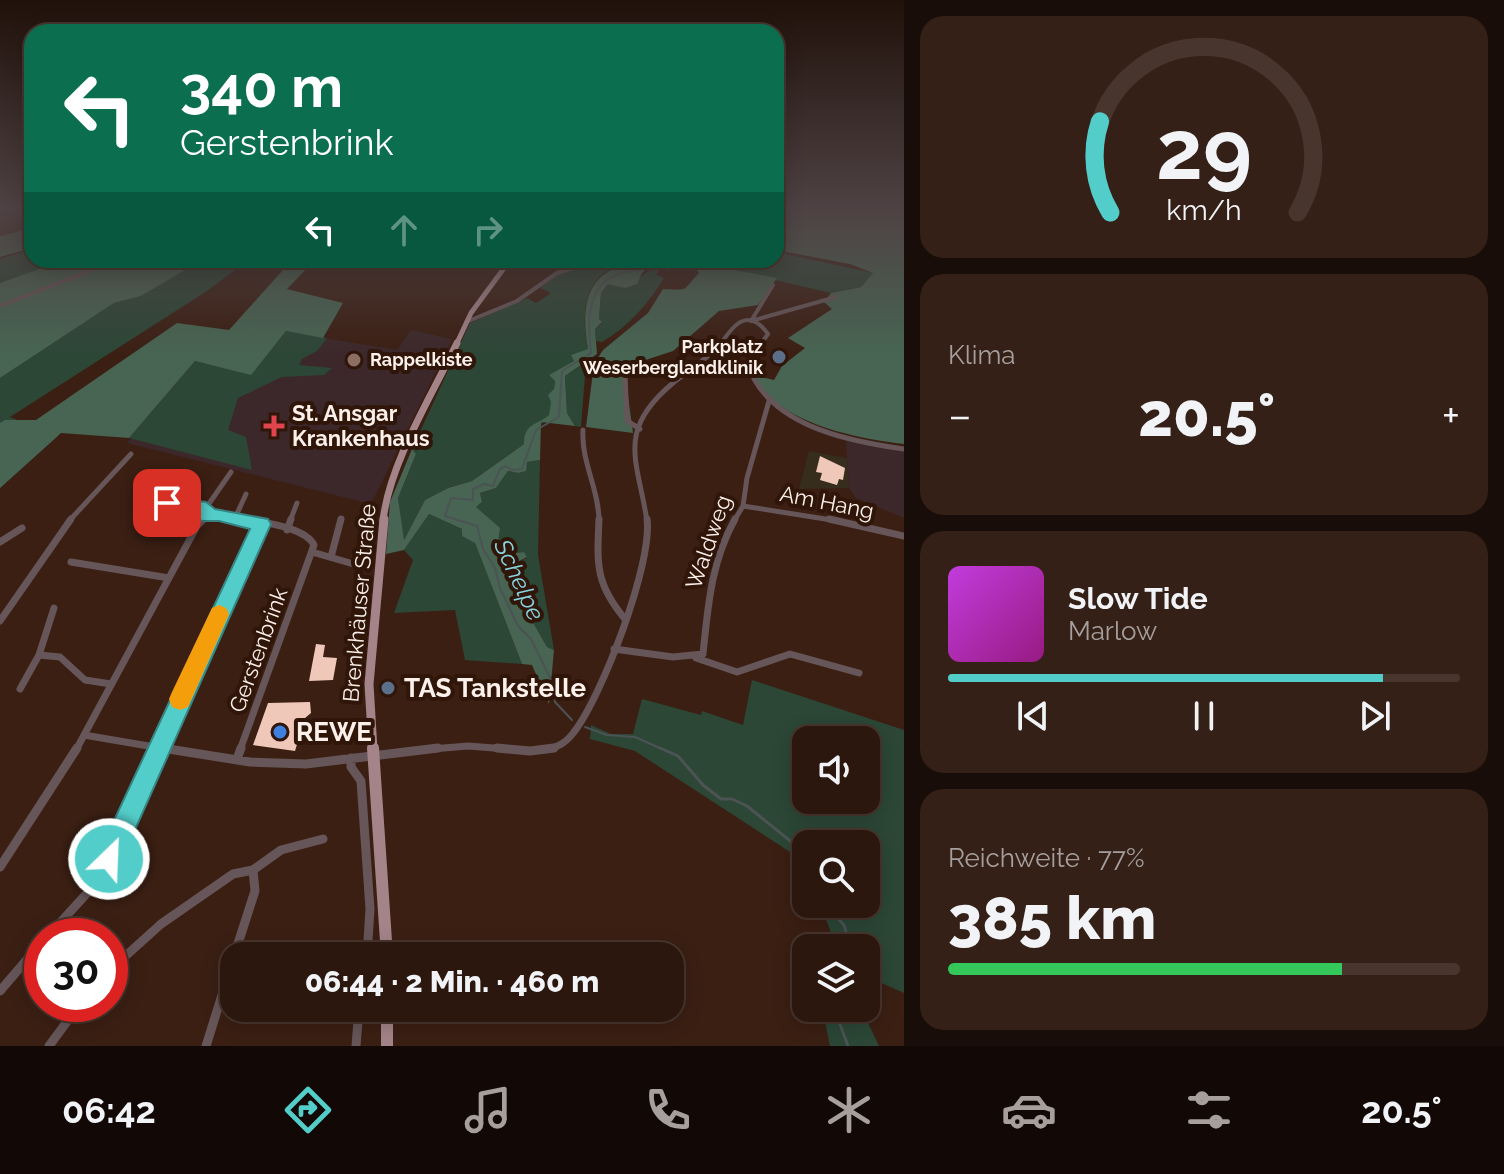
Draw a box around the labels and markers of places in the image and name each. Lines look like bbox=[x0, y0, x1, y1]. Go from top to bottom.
place label: Parkplatz Weserberglandklinik bbox=[583, 336, 764, 378]
marker: Parkplatz Weserberglandklinik bbox=[770, 348, 788, 366]
place label: Rappelkiste bbox=[370, 349, 473, 370]
marker: Rappelkiste bbox=[345, 351, 363, 369]
place label: St. Ansgar Krankenhaus bbox=[292, 400, 430, 451]
marker: St. Ansgar Krankenhaus bbox=[263, 415, 285, 437]
pin bbox=[133, 469, 201, 537]
place label: TAS Tankstelle bbox=[404, 673, 587, 703]
marker: TAS Tankstelle bbox=[379, 679, 397, 697]
place label: REWE bbox=[296, 717, 372, 747]
marker: REWE bbox=[271, 723, 289, 741]

